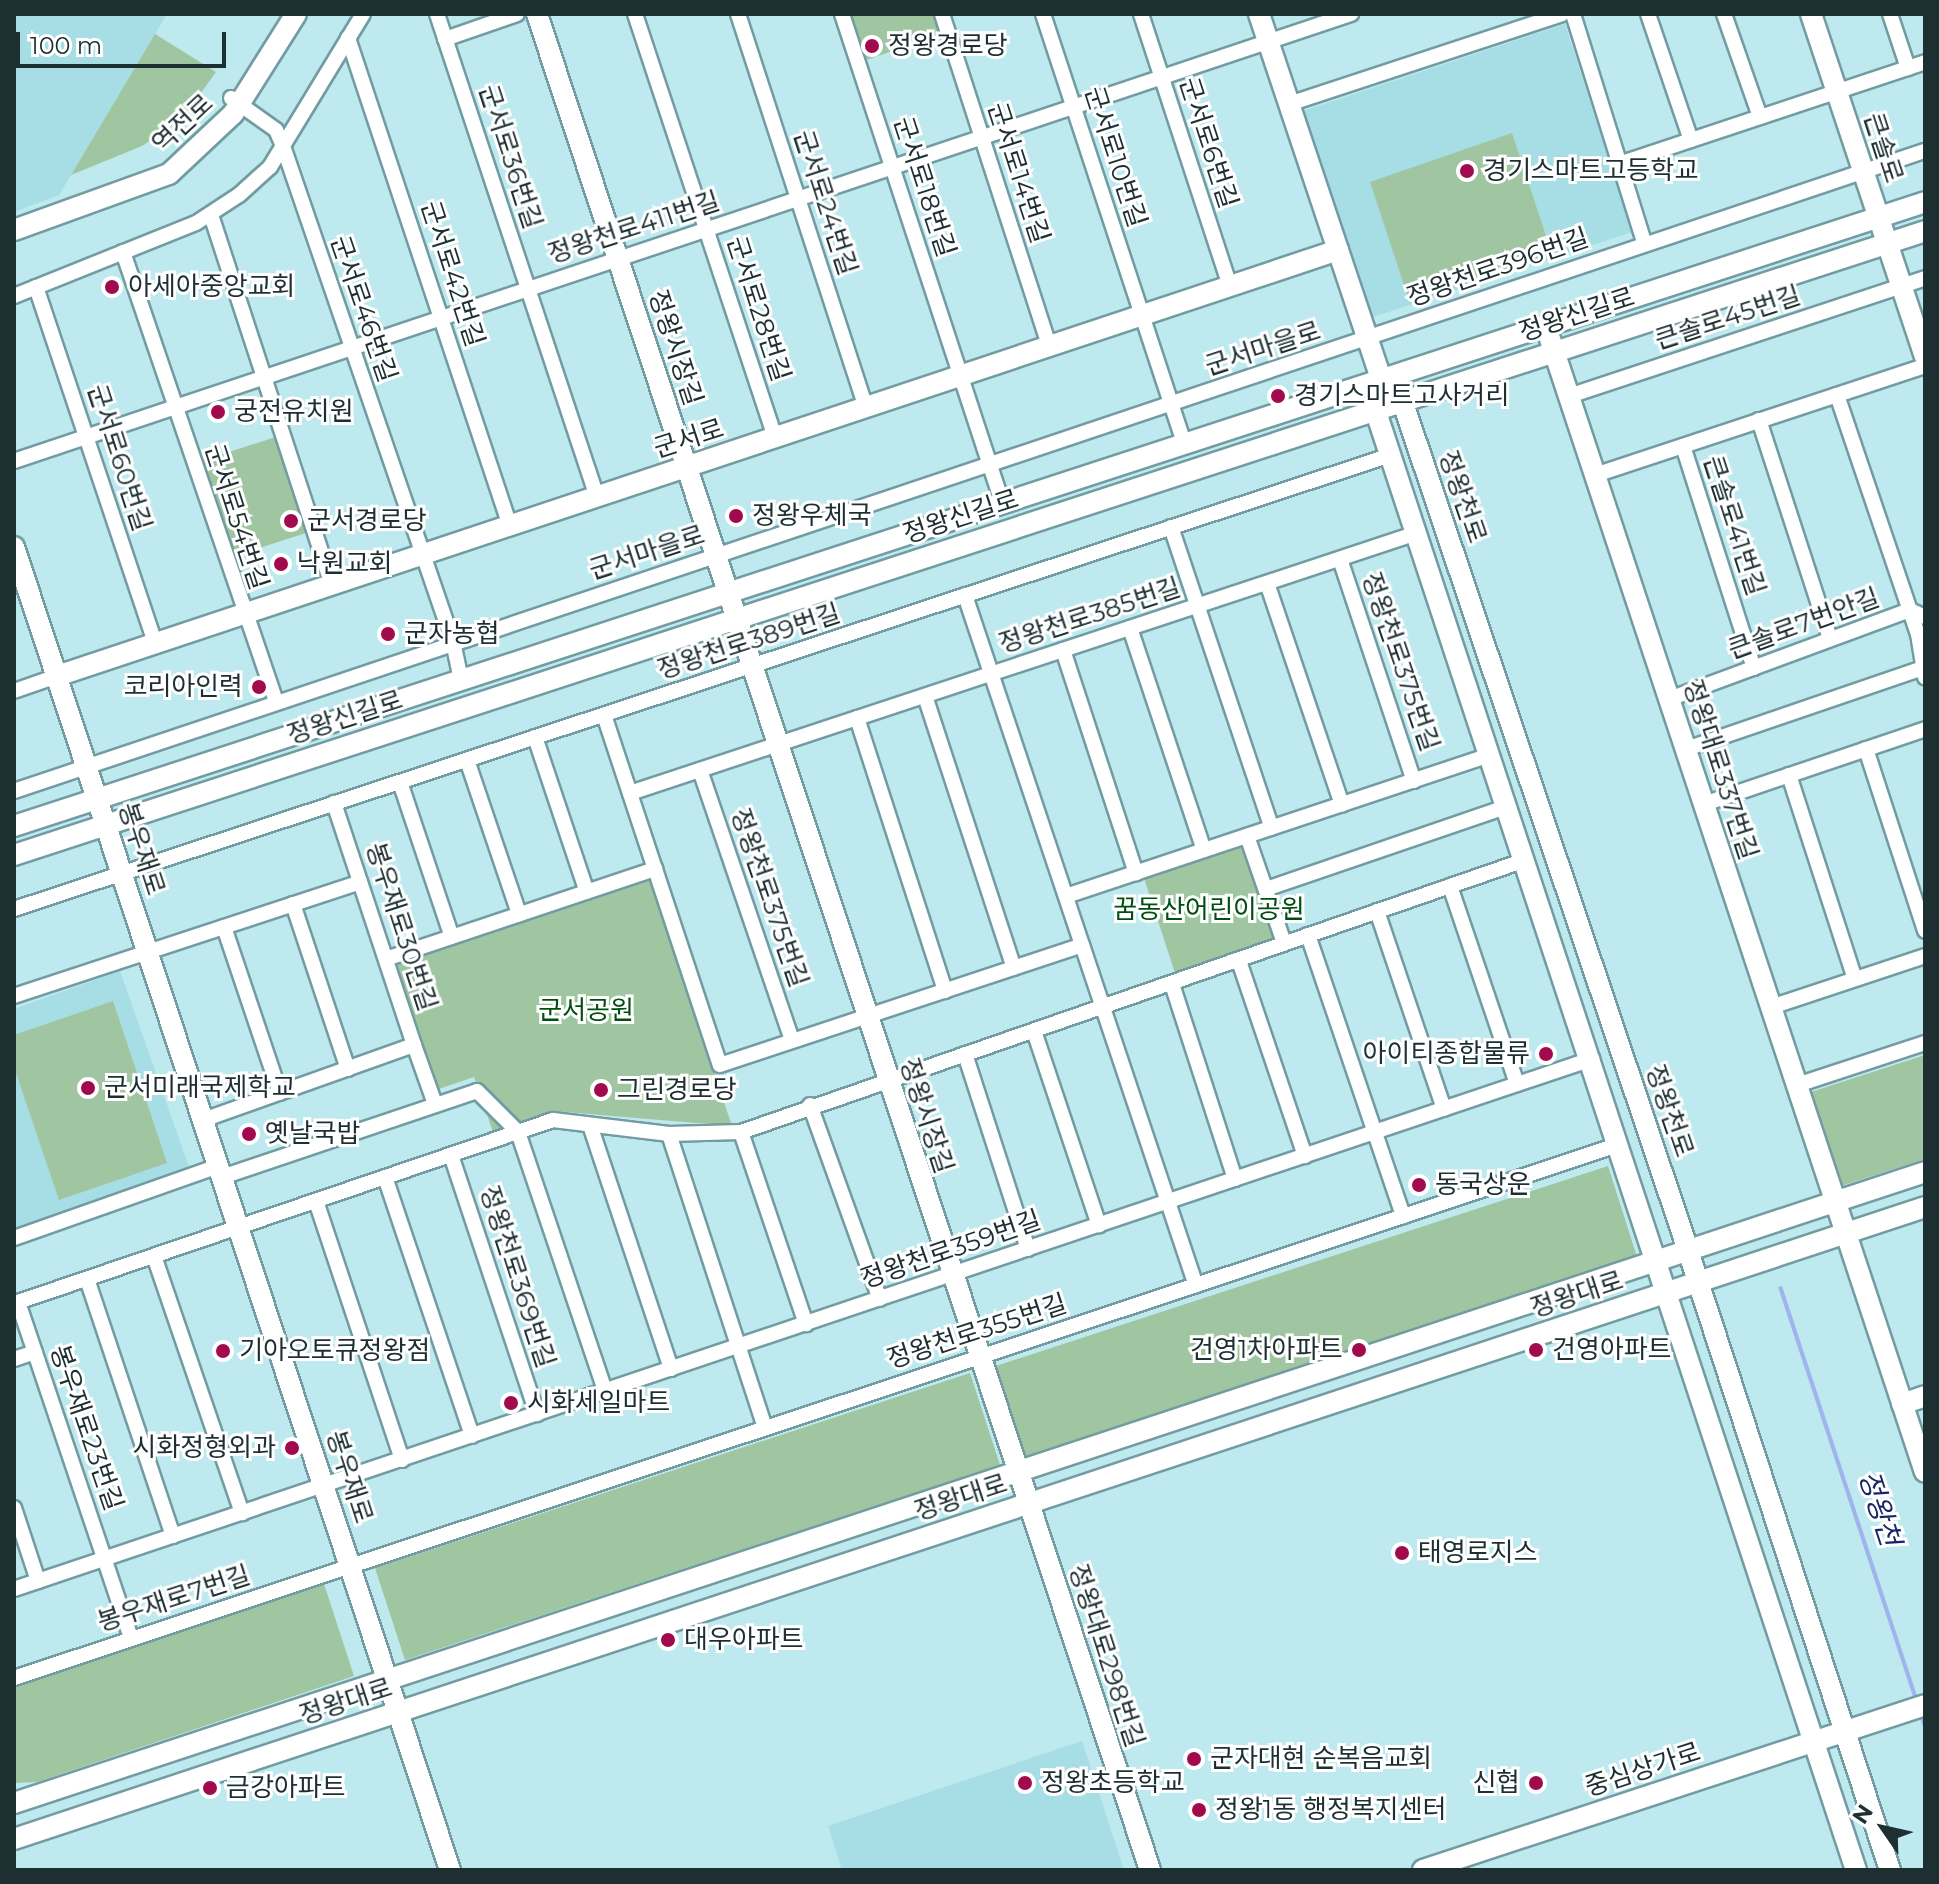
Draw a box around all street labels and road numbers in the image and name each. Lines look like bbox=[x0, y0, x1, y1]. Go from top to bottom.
street label: 군서로6번길 bbox=[1172, 74, 1244, 212]
street label: 군서로36번길 bbox=[472, 81, 548, 233]
street label: 군서로10번길 bbox=[1078, 83, 1152, 231]
street label: 역전로 bbox=[146, 88, 220, 160]
street label: 군서로14번길 bbox=[981, 99, 1055, 247]
street label: 큰솔로 bbox=[1857, 109, 1909, 187]
street label: 군서로18번길 bbox=[887, 113, 961, 261]
street label: 군서로24번길 bbox=[787, 126, 863, 280]
street label: 정왕천로411번길 bbox=[544, 186, 724, 270]
street label: 군서로42번길 bbox=[414, 197, 490, 351]
street label: 정왕천로396번길 bbox=[1403, 222, 1593, 314]
street label: 군서로46번길 bbox=[323, 232, 403, 386]
street label: 군서로28번길 bbox=[720, 232, 796, 386]
street label: 큰솔로45번길 bbox=[1651, 280, 1805, 356]
street label: 정왕신길로 bbox=[1515, 282, 1639, 348]
street label: 정왕시장길 bbox=[642, 286, 708, 410]
street label: 군서마을로 bbox=[1201, 316, 1325, 382]
street label: 군서로60번길 bbox=[81, 381, 157, 535]
street label: 군서로 bbox=[650, 413, 728, 465]
street label: 군서로54번길 bbox=[198, 440, 274, 594]
street label: 정왕천로 bbox=[1432, 447, 1492, 547]
street label: 큰솔로41번길 bbox=[1697, 452, 1771, 600]
street label: 정왕신길로 bbox=[899, 484, 1023, 550]
street label: 군서마을로 bbox=[585, 520, 709, 586]
street label: 정왕천로375번길 bbox=[1355, 568, 1445, 756]
street label: 정왕천로385번길 bbox=[995, 572, 1185, 660]
street label: 큰솔로7번안길 bbox=[1724, 582, 1884, 666]
street label: 정왕천로389번길 bbox=[654, 598, 844, 686]
street label: 정왕대로337번길 bbox=[1676, 676, 1764, 864]
street label: 정왕신길로 bbox=[283, 685, 407, 751]
street label: 봉우재로 bbox=[111, 799, 171, 899]
street label: 정왕천로375번길 bbox=[724, 804, 814, 992]
street label: 봉우재로30번길 bbox=[359, 839, 443, 1015]
street label: 정왕시장길 bbox=[893, 1054, 959, 1178]
street label: 정왕천로 bbox=[1639, 1061, 1699, 1161]
street label: 정왕천로369번길 bbox=[473, 1182, 561, 1372]
street label: 정왕천로359번길 bbox=[857, 1205, 1045, 1295]
street label: 정왕대로 bbox=[1527, 1265, 1627, 1325]
street label: 정왕천로355번길 bbox=[883, 1288, 1071, 1376]
street label: 봉우재로23번길 bbox=[43, 1341, 129, 1515]
street label: 봉우재로 bbox=[319, 1427, 379, 1527]
street label: 정왕대로 bbox=[911, 1468, 1011, 1528]
street label: 봉우재로7번길 bbox=[94, 1560, 254, 1638]
street label: 정왕대로298번길 bbox=[1062, 1560, 1150, 1752]
street label: 정왕대로 bbox=[296, 1672, 396, 1732]
street label: 중심상가로 bbox=[1581, 1737, 1705, 1803]

